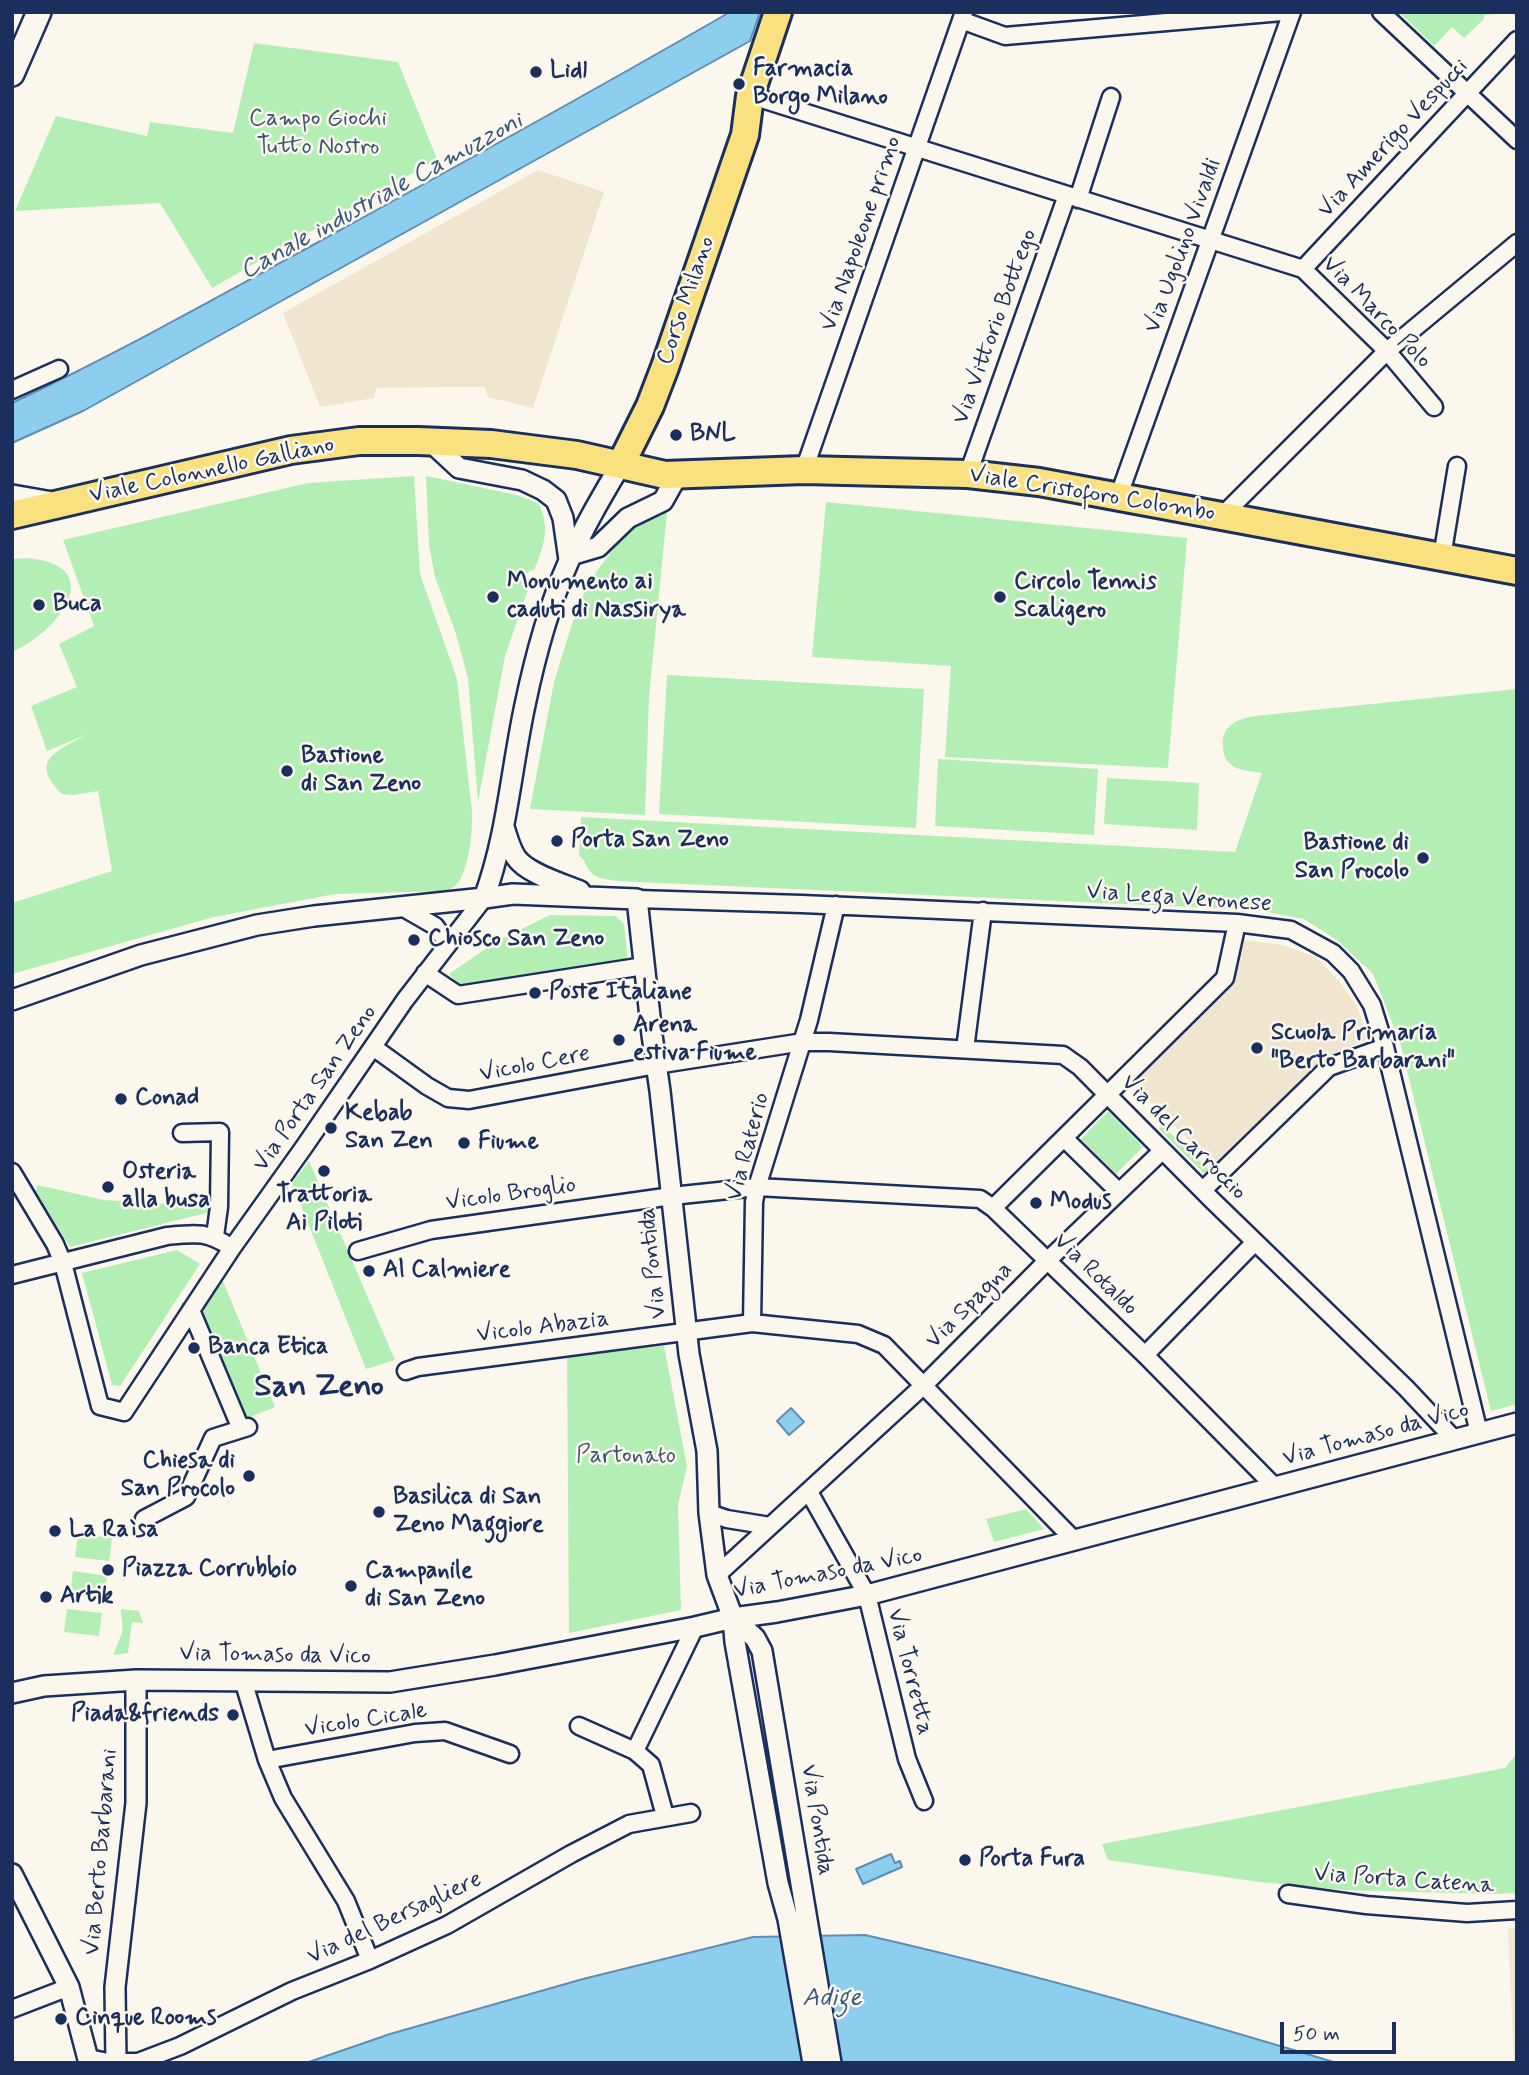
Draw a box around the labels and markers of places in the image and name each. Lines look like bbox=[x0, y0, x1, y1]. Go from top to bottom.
place label: Farmacia Borgo Milano bbox=[753, 56, 888, 112]
place label: Lidl bbox=[550, 58, 587, 86]
marker: Lidl bbox=[528, 64, 544, 80]
marker: Farmacia Borgo Milano bbox=[731, 76, 747, 92]
place label: BNL bbox=[690, 421, 736, 449]
marker: BNL bbox=[668, 427, 684, 443]
place label: Monumento ai caduti di Nassirya bbox=[507, 569, 686, 625]
place label: Circolo Tennis Scaligero bbox=[1014, 569, 1156, 625]
marker: Monumento ai caduti di Nassirya bbox=[485, 589, 501, 605]
marker: Circolo Tennis Scaligero bbox=[992, 589, 1008, 605]
place label: Buca bbox=[53, 591, 102, 619]
marker: Buca bbox=[31, 597, 47, 613]
place label: Bastione di San Zeno bbox=[301, 743, 421, 799]
marker: Bastione di San Zeno bbox=[279, 763, 295, 779]
place label: Porta San Zeno bbox=[571, 827, 729, 855]
place label: Bastione di San Procolo bbox=[1295, 830, 1409, 886]
marker: Porta San Zeno bbox=[549, 833, 565, 849]
marker: Bastione di San Procolo bbox=[1415, 850, 1431, 866]
place label: Chiosco San Zeno bbox=[428, 926, 604, 954]
marker: Chiosco San Zeno bbox=[406, 932, 422, 948]
place label: Poste Italiane bbox=[549, 979, 692, 1007]
marker: Poste Italiane bbox=[527, 985, 543, 1001]
place label: Arena estiva Fiume bbox=[633, 1012, 757, 1068]
place label: Scuola Primaria "Berto Barbarani" bbox=[1271, 1020, 1455, 1076]
marker: Arena estiva Fiume bbox=[611, 1032, 627, 1048]
marker: Scuola Primaria "Berto Barbarani" bbox=[1249, 1040, 1265, 1056]
place label: Conad bbox=[135, 1085, 199, 1113]
marker: Conad bbox=[113, 1091, 129, 1107]
place label: Kebab San Zen bbox=[345, 1100, 433, 1156]
marker: Kebab San Zen bbox=[323, 1120, 339, 1136]
place label: Fiume bbox=[478, 1129, 539, 1157]
marker: Fiume bbox=[456, 1135, 472, 1151]
place label: Osteria alla busa bbox=[122, 1159, 210, 1215]
marker: Trattoria Ai Piloti bbox=[316, 1163, 332, 1179]
marker: Osteria alla busa bbox=[100, 1179, 116, 1195]
place label: Trattoria Ai Piloti bbox=[276, 1182, 372, 1238]
place label: Modus bbox=[1050, 1189, 1112, 1217]
marker: Modus bbox=[1028, 1195, 1044, 1211]
place label: Al Calmiere bbox=[383, 1257, 511, 1285]
marker: Al Calmiere bbox=[361, 1263, 377, 1279]
place label: Banca Etica bbox=[208, 1334, 328, 1362]
marker: Banca Etica bbox=[186, 1340, 202, 1356]
place label: Chiesa di San Procolo bbox=[121, 1448, 235, 1504]
marker: Chiesa di San Procolo bbox=[241, 1468, 257, 1484]
place label: Basilica di San Zeno Maggiore bbox=[393, 1484, 544, 1540]
marker: Basilica di San Zeno Maggiore bbox=[371, 1504, 387, 1520]
place label: La Raìsa bbox=[69, 1517, 159, 1545]
marker: La Raìsa bbox=[47, 1523, 63, 1539]
place label: Piazza Corrubbio bbox=[122, 1556, 297, 1584]
place label: Campanile di San Zeno bbox=[365, 1558, 485, 1614]
marker: Piazza Corrubbio bbox=[100, 1562, 116, 1578]
marker: Campanile di San Zeno bbox=[343, 1578, 359, 1594]
place label: Artik bbox=[60, 1583, 113, 1611]
marker: Artik bbox=[38, 1589, 54, 1605]
place label: Piada&friends bbox=[71, 1701, 219, 1729]
marker: Piada&friends bbox=[225, 1707, 241, 1723]
place label: Porta Fura bbox=[979, 1846, 1085, 1874]
marker: Porta Fura bbox=[957, 1852, 973, 1868]
place label: Cinque Rooms bbox=[75, 2005, 217, 2033]
marker: Cinque Rooms bbox=[53, 2011, 69, 2027]

